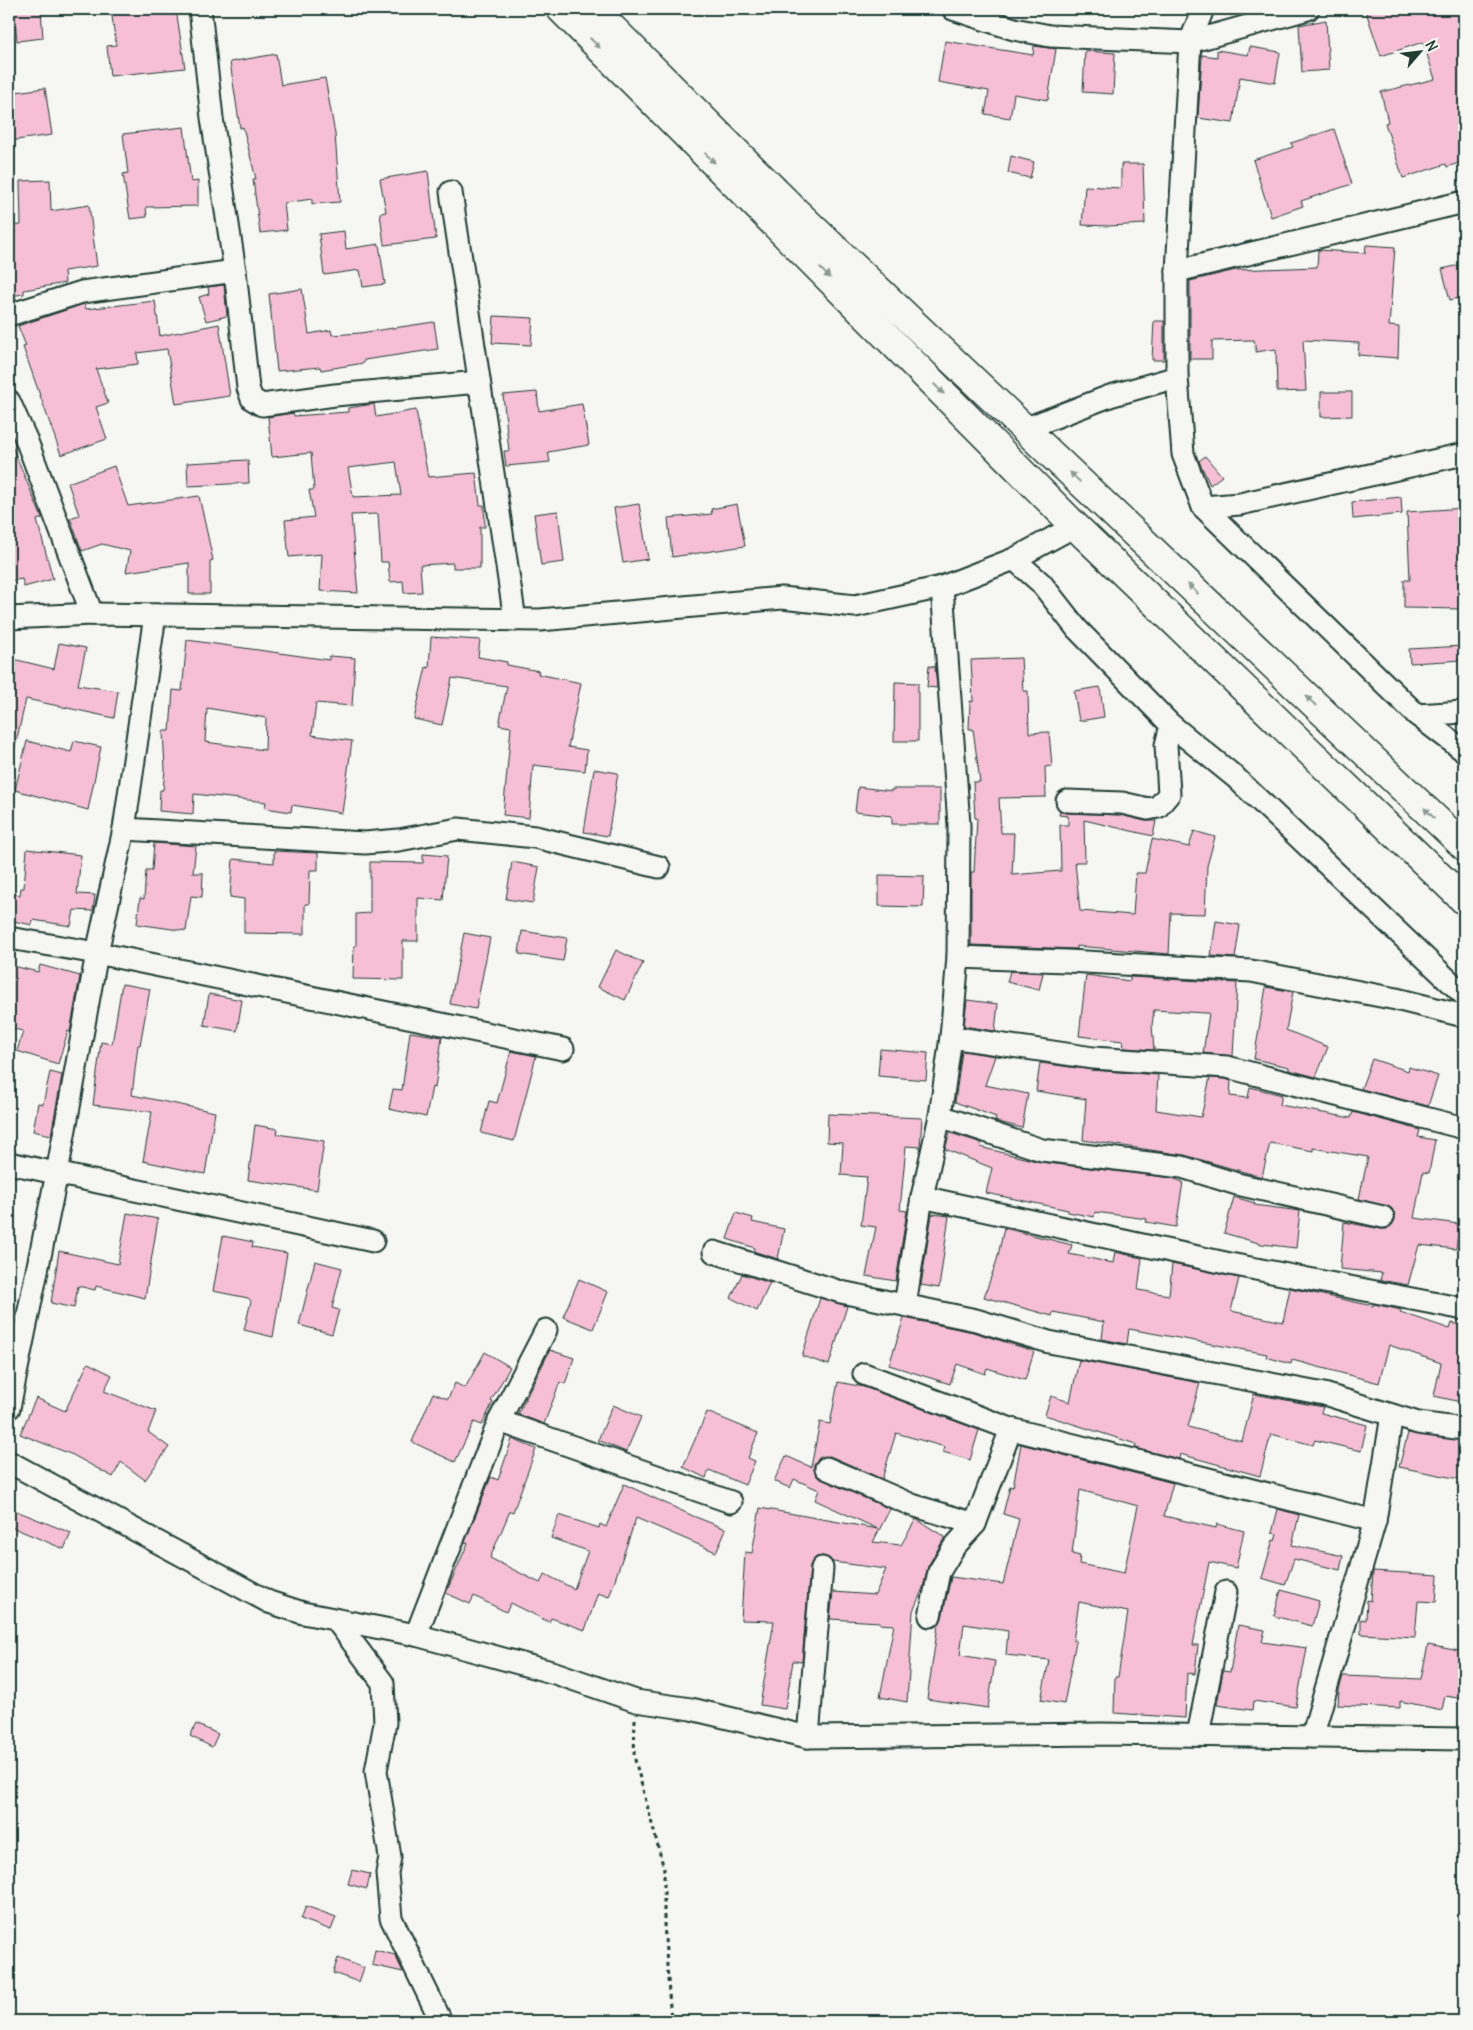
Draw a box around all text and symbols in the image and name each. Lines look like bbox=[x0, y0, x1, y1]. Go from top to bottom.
north arrow bbox=[1396, 28, 1446, 78]
one-way arrow bbox=[589, 37, 601, 49]
text: N bbox=[1421, 37, 1442, 54]
one-way arrow bbox=[704, 152, 716, 164]
one-way arrow bbox=[819, 267, 831, 279]
one-way arrow bbox=[933, 383, 945, 395]
one-way arrow bbox=[1070, 471, 1082, 483]
one-way arrow bbox=[1188, 583, 1200, 595]
one-way arrow bbox=[1305, 695, 1317, 707]
one-way arrow bbox=[1423, 807, 1435, 819]

